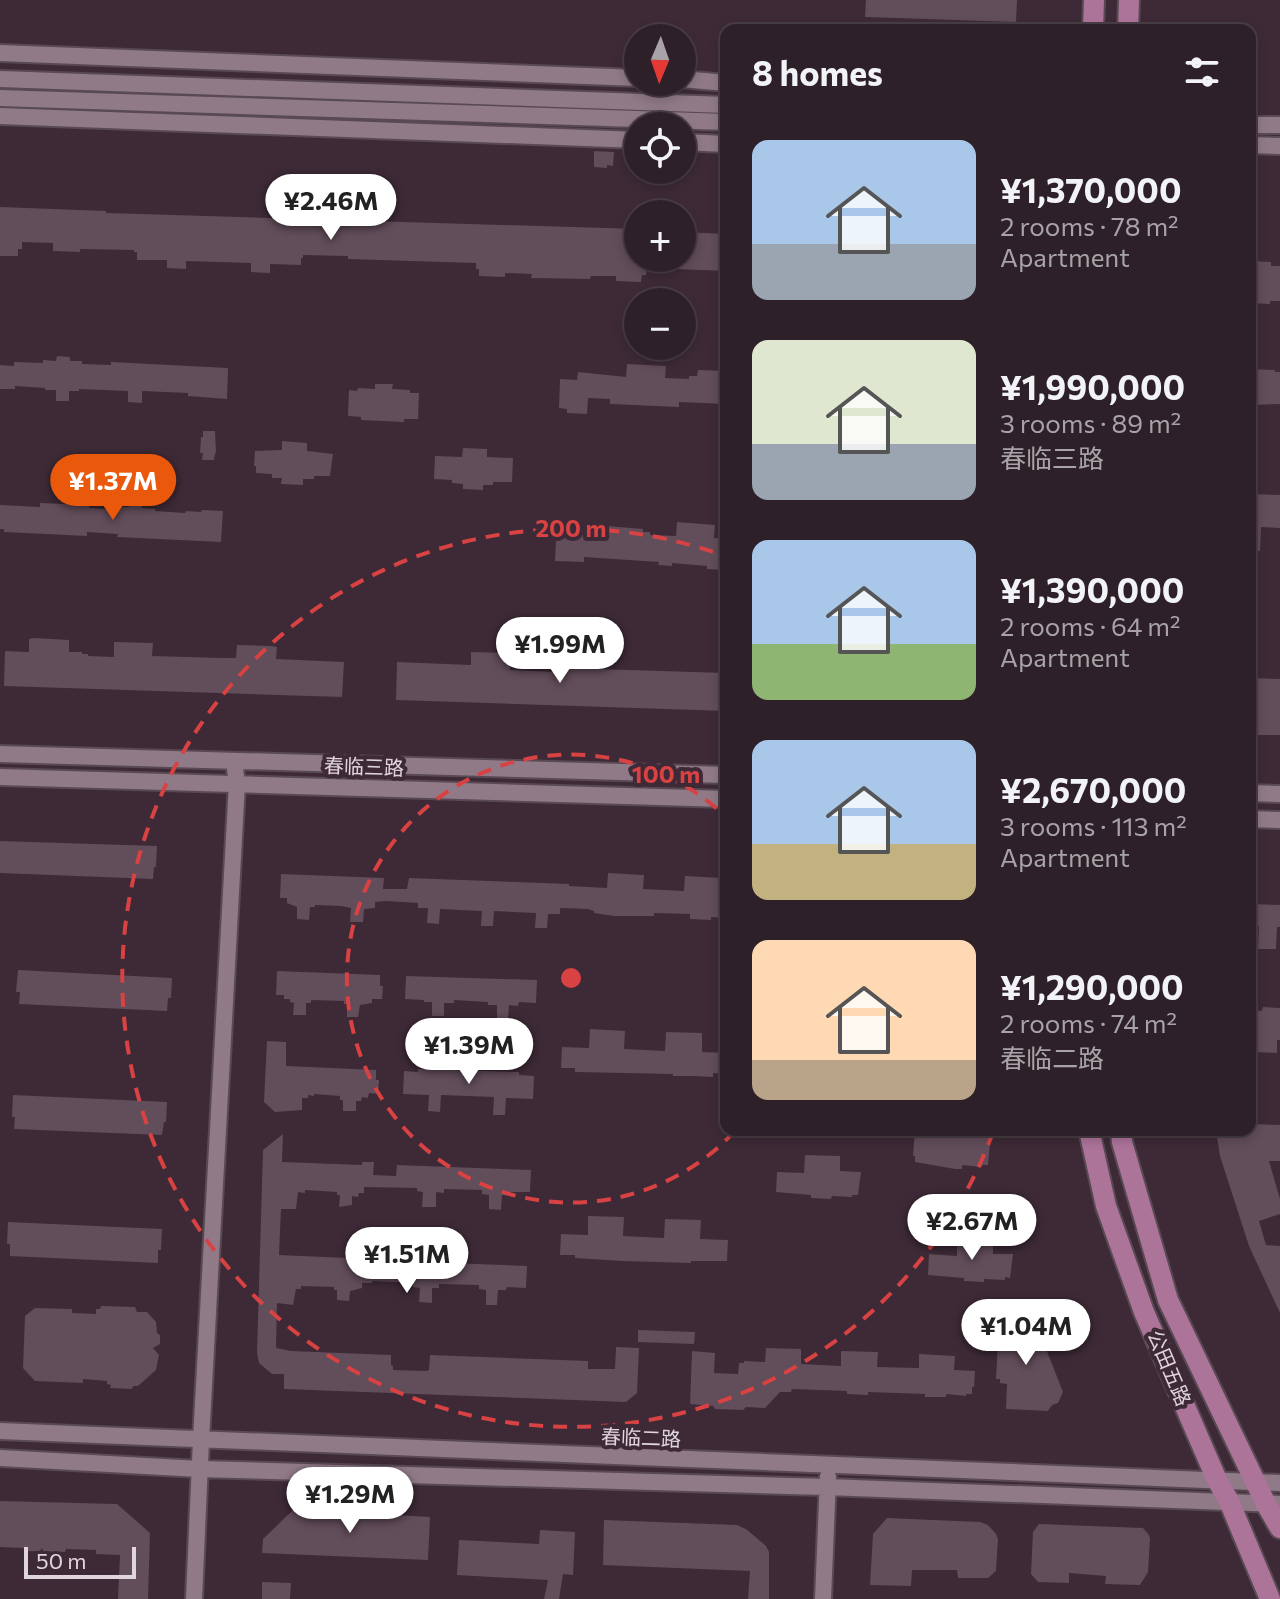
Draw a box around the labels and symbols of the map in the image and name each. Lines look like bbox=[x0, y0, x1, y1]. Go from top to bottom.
north arrow bbox=[624, 24, 696, 96]
pin: ¥2.46M bbox=[266, 174, 396, 242]
pin: ¥1.37M bbox=[48, 454, 178, 522]
text: 200 m bbox=[536, 513, 606, 542]
pin: ¥1.99M bbox=[495, 617, 625, 685]
street label: 春临三路 bbox=[324, 753, 404, 779]
text: 100 m bbox=[632, 759, 700, 788]
centre of rings bbox=[557, 964, 585, 992]
pin: ¥1.39M bbox=[404, 1018, 534, 1086]
pin: ¥2.67M bbox=[907, 1194, 1037, 1262]
pin: ¥1.51M bbox=[342, 1227, 472, 1295]
pin: ¥1.04M bbox=[961, 1299, 1091, 1367]
street label: 公田五路 bbox=[1143, 1326, 1197, 1409]
street label: 春临二路 bbox=[601, 1424, 681, 1450]
pin: ¥1.29M bbox=[285, 1467, 415, 1535]
scale bar bbox=[24, 1543, 136, 1579]

